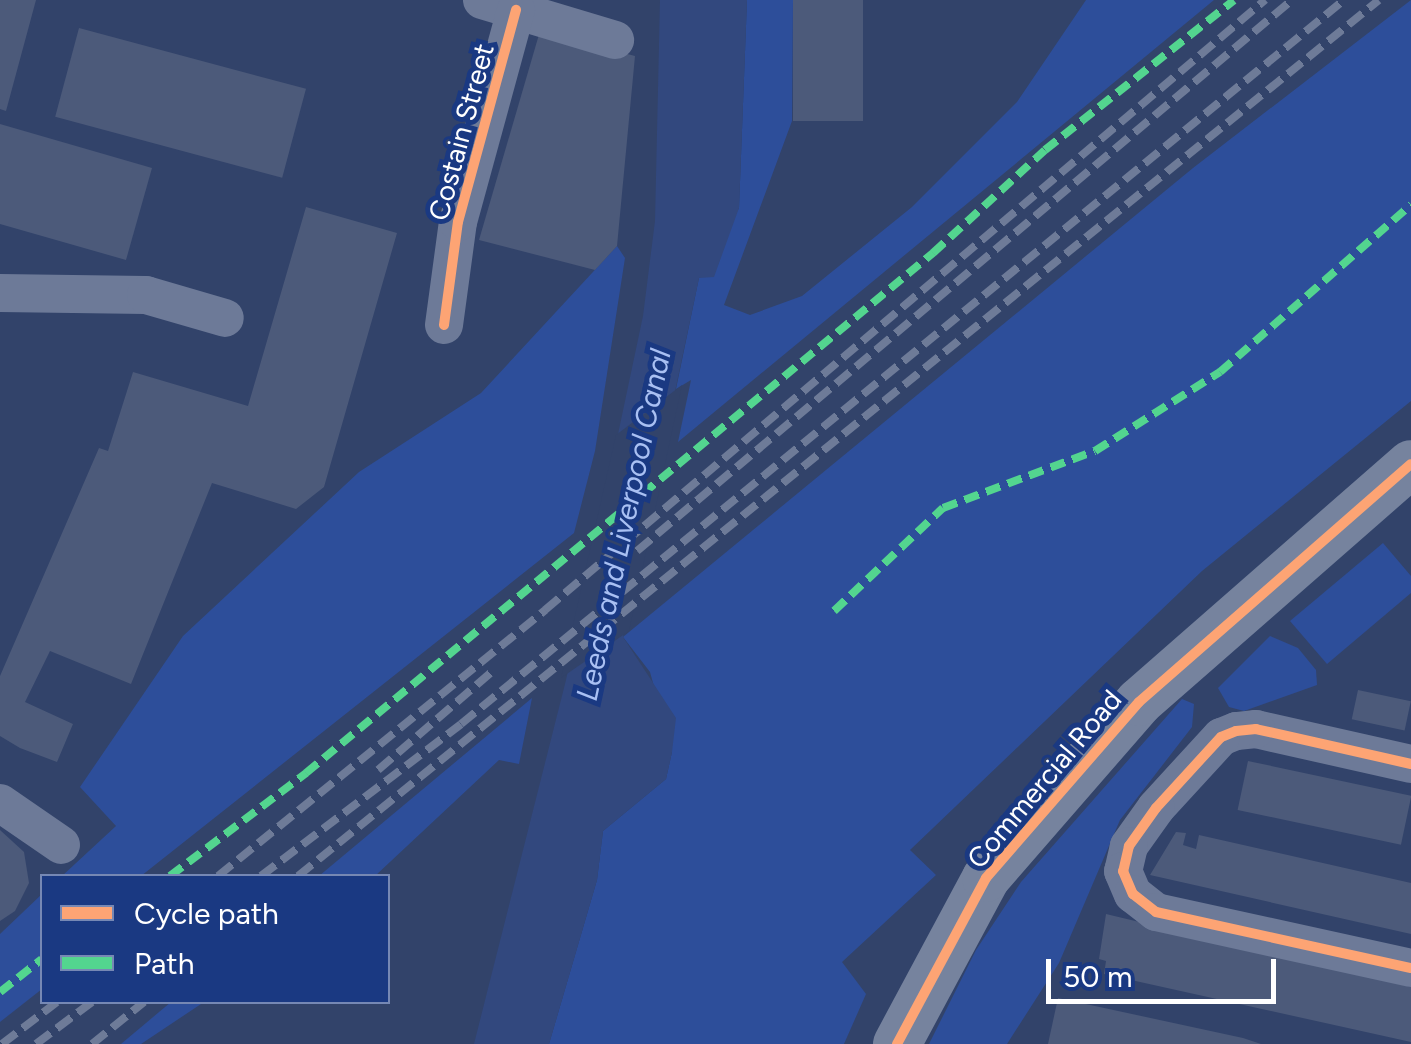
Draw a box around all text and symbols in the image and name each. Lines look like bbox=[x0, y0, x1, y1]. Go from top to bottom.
street label: Costain Street bbox=[421, 40, 501, 224]
water label: Leeds and Liverpool Canal bbox=[569, 346, 679, 704]
street label: Commercial Road bbox=[960, 683, 1128, 875]
legend bbox=[40, 874, 390, 1004]
text: Cycle path bbox=[134, 895, 279, 932]
scale bar bbox=[1051, 939, 1281, 1001]
text: Path bbox=[134, 945, 194, 982]
text: 50 m bbox=[1063, 958, 1132, 995]

